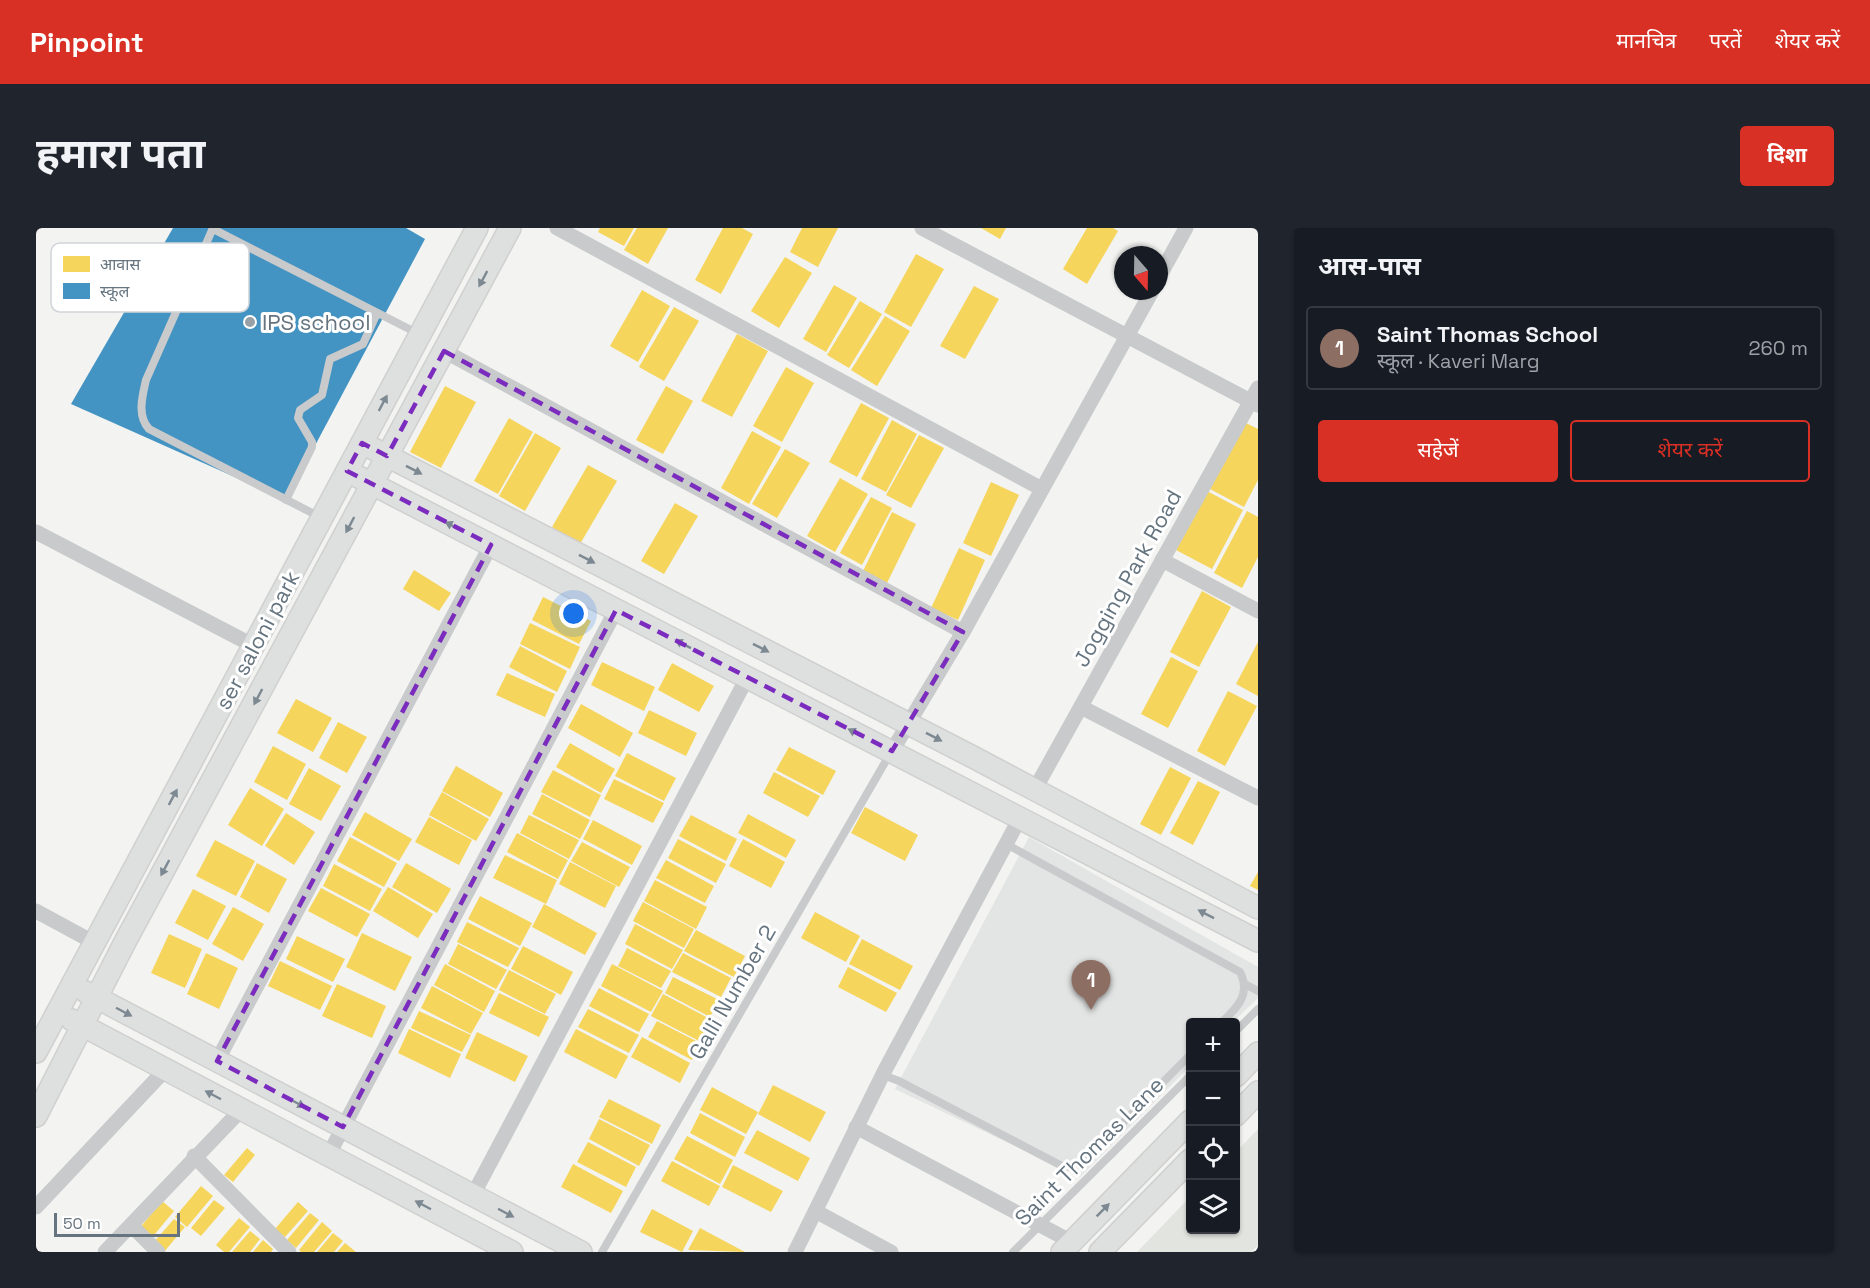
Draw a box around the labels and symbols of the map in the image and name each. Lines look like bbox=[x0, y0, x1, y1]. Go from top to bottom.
legend bbox=[51, 243, 249, 312]
north arrow bbox=[1114, 246, 1168, 300]
text: आवास bbox=[100, 254, 141, 275]
one-way arrow bbox=[478, 271, 488, 288]
text: स्कूल bbox=[100, 281, 131, 302]
place label: IPS school bbox=[262, 308, 371, 336]
marker: IPS school bbox=[243, 315, 257, 329]
one-way arrow bbox=[378, 394, 388, 412]
one-way arrow bbox=[405, 464, 423, 474]
street label: Jogging Park Road bbox=[1067, 484, 1187, 672]
one-way arrow bbox=[345, 517, 355, 534]
one-way arrow bbox=[445, 521, 462, 531]
one-way arrow bbox=[579, 554, 596, 564]
street label: ser saloni park bbox=[209, 566, 305, 714]
your location bbox=[559, 599, 588, 628]
one-way arrow bbox=[674, 639, 691, 649]
one-way arrow bbox=[752, 643, 769, 653]
one-way arrow bbox=[253, 688, 262, 705]
one-way arrow bbox=[848, 728, 865, 738]
one-way arrow bbox=[926, 733, 943, 742]
one-way arrow bbox=[168, 788, 178, 805]
one-way arrow bbox=[160, 860, 170, 877]
one-way arrow bbox=[1197, 909, 1214, 919]
street label: Galli Number 2 bbox=[682, 920, 782, 1064]
pin: 1 bbox=[1072, 960, 1110, 1010]
one-way arrow bbox=[115, 1007, 132, 1017]
street label: Saint Thomas Lane bbox=[1008, 1070, 1170, 1232]
one-way arrow bbox=[204, 1090, 221, 1100]
one-way arrow bbox=[288, 1098, 305, 1108]
one-way arrow bbox=[414, 1201, 431, 1210]
one-way arrow bbox=[1095, 1204, 1109, 1218]
one-way arrow bbox=[498, 1208, 515, 1218]
scale bar bbox=[54, 1210, 180, 1238]

